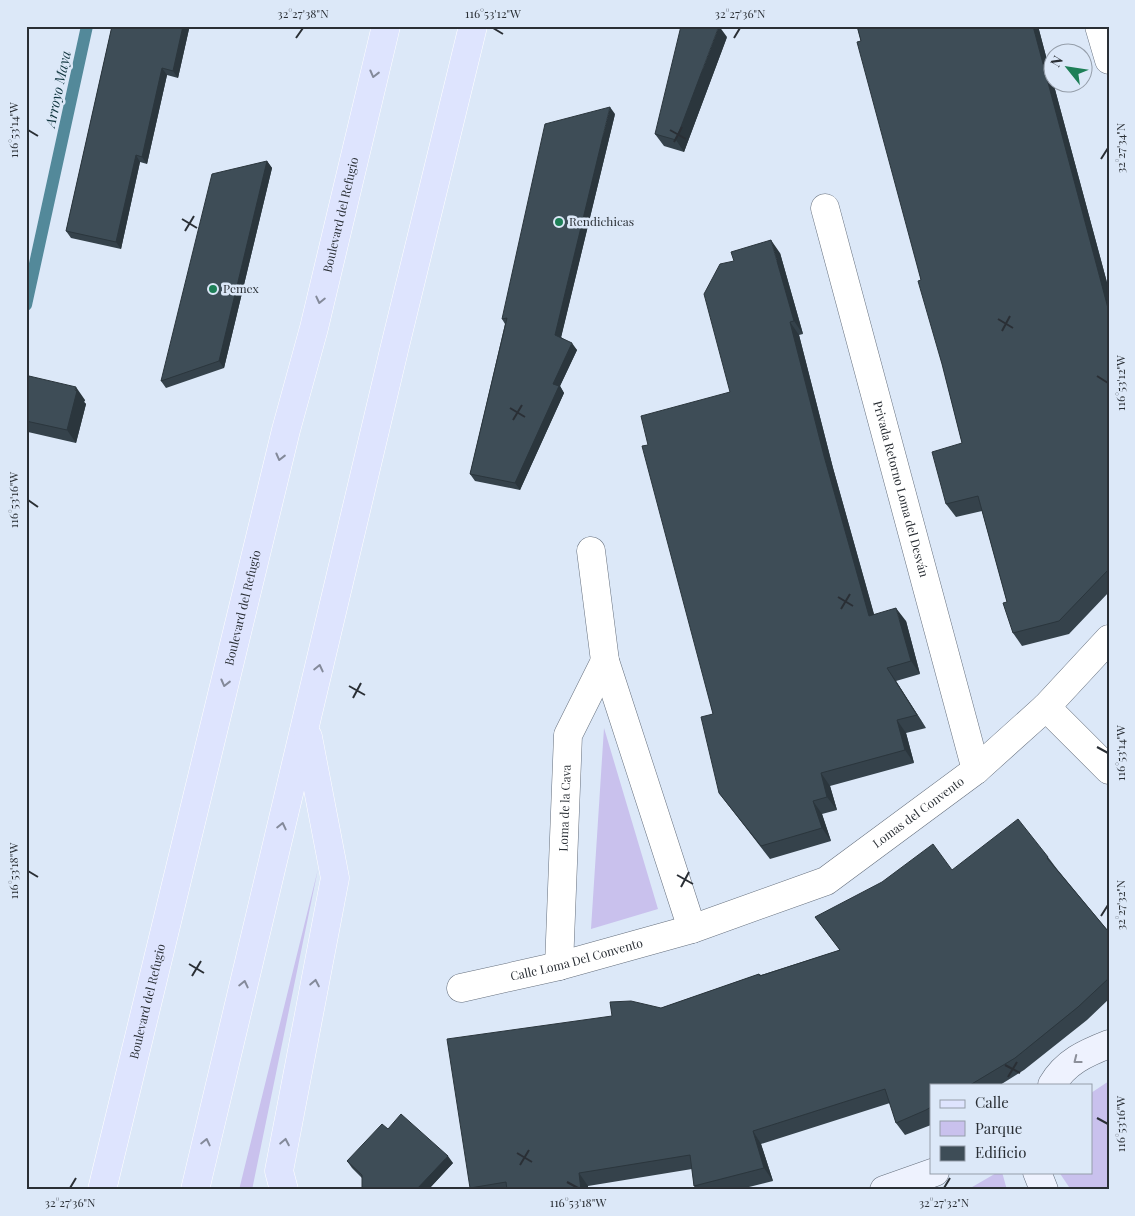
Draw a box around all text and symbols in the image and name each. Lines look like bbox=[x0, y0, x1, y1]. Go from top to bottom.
text: 32°27'38"N bbox=[277, 5, 329, 21]
text: 116°53'12"W bbox=[465, 5, 521, 21]
text: 32°27'36"N bbox=[714, 5, 766, 21]
north arrow bbox=[1042, 42, 1092, 92]
water label: Arroyo Maya bbox=[40, 49, 75, 131]
text: N bbox=[1046, 52, 1067, 70]
one-way arrow bbox=[369, 69, 380, 78]
text: 116°53'14"W bbox=[5, 102, 21, 158]
text: 32°27'34"N bbox=[1112, 122, 1128, 173]
street label: Boulevard del Refugio bbox=[319, 155, 362, 274]
place label: Rendichicas bbox=[569, 213, 634, 229]
marker: Rendichicas bbox=[553, 216, 565, 228]
place label: Pemex bbox=[223, 280, 260, 296]
marker: Pemex bbox=[207, 283, 219, 295]
one-way arrow bbox=[315, 295, 326, 304]
text: 116°53'12"W bbox=[1112, 355, 1128, 411]
street label: Privada Retorno Loma del Desván bbox=[870, 399, 933, 579]
one-way arrow bbox=[275, 453, 286, 462]
text: 116°53'16"W bbox=[5, 472, 21, 528]
street label: Boulevard del Refugio bbox=[220, 548, 264, 667]
one-way arrow bbox=[313, 664, 324, 673]
one-way arrow bbox=[220, 679, 231, 688]
text: 116°53'14"W bbox=[1112, 725, 1128, 781]
street label: Loma de la Cava bbox=[554, 764, 574, 852]
street label: Lomas del Convento bbox=[869, 772, 967, 851]
one-way arrow bbox=[276, 822, 287, 831]
text: 116°53'18"W bbox=[5, 843, 21, 899]
text: 32°27'32"N bbox=[1112, 879, 1128, 930]
street label: Calle Loma Del Convento bbox=[509, 934, 645, 984]
street label: Boulevard del Refugio bbox=[125, 942, 168, 1060]
one-way arrow bbox=[310, 978, 320, 987]
one-way arrow bbox=[238, 980, 249, 989]
one-way arrow bbox=[1074, 1054, 1083, 1062]
legend bbox=[930, 1084, 1092, 1174]
text: Calle bbox=[975, 1092, 1009, 1112]
text: 116°53'16"W bbox=[1112, 1096, 1128, 1152]
text: Parque bbox=[975, 1118, 1022, 1138]
one-way arrow bbox=[200, 1138, 211, 1147]
one-way arrow bbox=[279, 1138, 289, 1147]
text: Edificio bbox=[975, 1142, 1026, 1162]
text: 32°27'36"N bbox=[44, 1194, 96, 1210]
text: 116°53'18"W bbox=[550, 1194, 606, 1210]
text: 32°27'32"N bbox=[919, 1194, 970, 1210]

